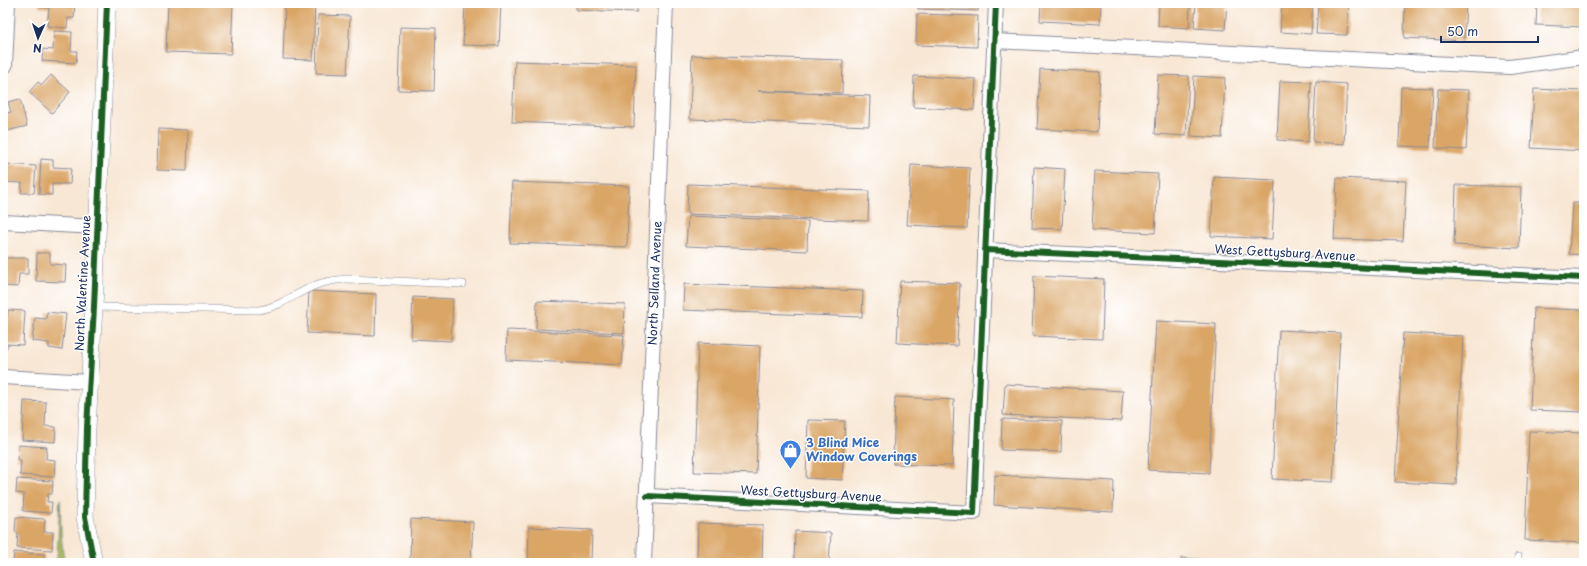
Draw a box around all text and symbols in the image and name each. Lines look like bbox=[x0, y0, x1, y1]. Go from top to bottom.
north arrow bbox=[18, 18, 58, 58]
scale bar bbox=[1441, 18, 1538, 44]
text: 50 m bbox=[1447, 22, 1478, 40]
text: N bbox=[32, 40, 42, 57]
street label: North Valentine Avenue bbox=[69, 214, 95, 351]
street label: North Selland Avenue bbox=[643, 220, 665, 346]
street label: West Gettysburg Avenue bbox=[1214, 239, 1357, 265]
place label: 3 Blind Mice Window Coverings bbox=[806, 433, 917, 465]
shop icon: 3 Blind Mice Window Coverings bbox=[778, 437, 804, 470]
street label: West Gettysburg Avenue bbox=[740, 480, 883, 506]

